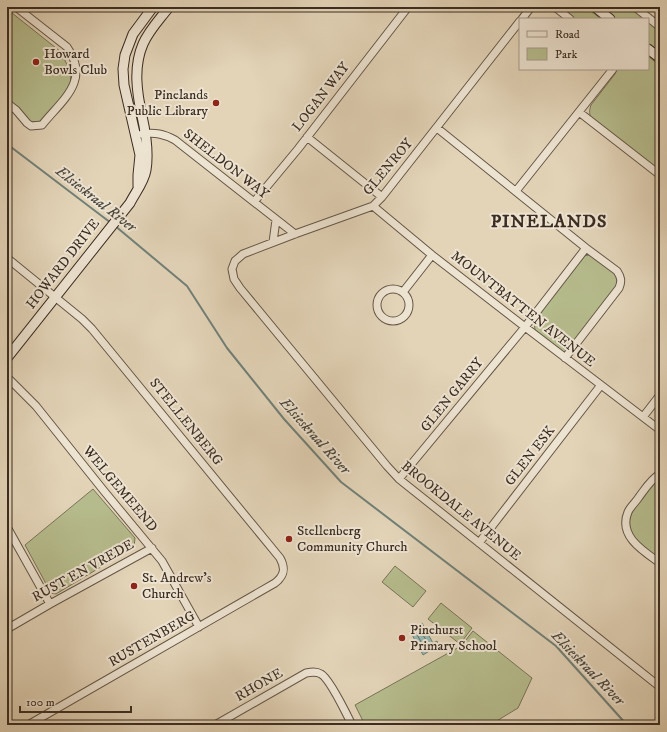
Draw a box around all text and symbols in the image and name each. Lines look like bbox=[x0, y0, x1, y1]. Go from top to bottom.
legend bbox=[519, 18, 649, 70]
text: Road bbox=[555, 27, 580, 42]
place label: Howard Bowls Club bbox=[44, 45, 107, 79]
text: Park bbox=[555, 47, 577, 62]
marker: Howard Bowls Club bbox=[31, 57, 41, 67]
street label: LOGAN WAY bbox=[288, 59, 354, 135]
place label: Pinelands Public Library bbox=[127, 86, 208, 120]
marker: Pinelands Public Library bbox=[211, 98, 221, 108]
street label: SHELDON WAY bbox=[180, 125, 273, 203]
street label: GLENROY bbox=[359, 135, 417, 199]
water label: Elsieskraal River bbox=[51, 161, 141, 237]
district label: PINELANDS bbox=[491, 211, 607, 233]
street label: HOWARD DRIVE bbox=[22, 215, 104, 313]
street label: MOUNTBATTEN AVENUE bbox=[447, 247, 599, 371]
street label: GLEN GARRY bbox=[417, 354, 488, 436]
street label: STELLENBERG bbox=[145, 375, 227, 469]
water label: Elsieskraal River bbox=[275, 393, 356, 480]
street label: GLEN ESK bbox=[501, 422, 559, 490]
street label: WELGEMEEND bbox=[78, 441, 161, 536]
street label: BROOKDALE AVENUE bbox=[397, 457, 525, 565]
place label: Stellenberg Community Church bbox=[297, 522, 408, 556]
marker: Stellenberg Community Church bbox=[284, 534, 294, 544]
street label: RUST EN VREDE bbox=[29, 536, 137, 606]
place label: St. Andrew's Church bbox=[142, 569, 212, 603]
marker: St. Andrew's Church bbox=[129, 581, 139, 591]
street label: RUSTENBERG bbox=[105, 607, 199, 671]
place label: Pinehurst Primary School bbox=[410, 621, 497, 655]
water label: Elsieskraal River bbox=[547, 626, 630, 711]
marker: Pinehurst Primary School bbox=[397, 633, 407, 643]
street label: RHONE bbox=[232, 664, 286, 706]
scale bar bbox=[20, 688, 131, 714]
text: 100 m bbox=[26, 695, 55, 710]

